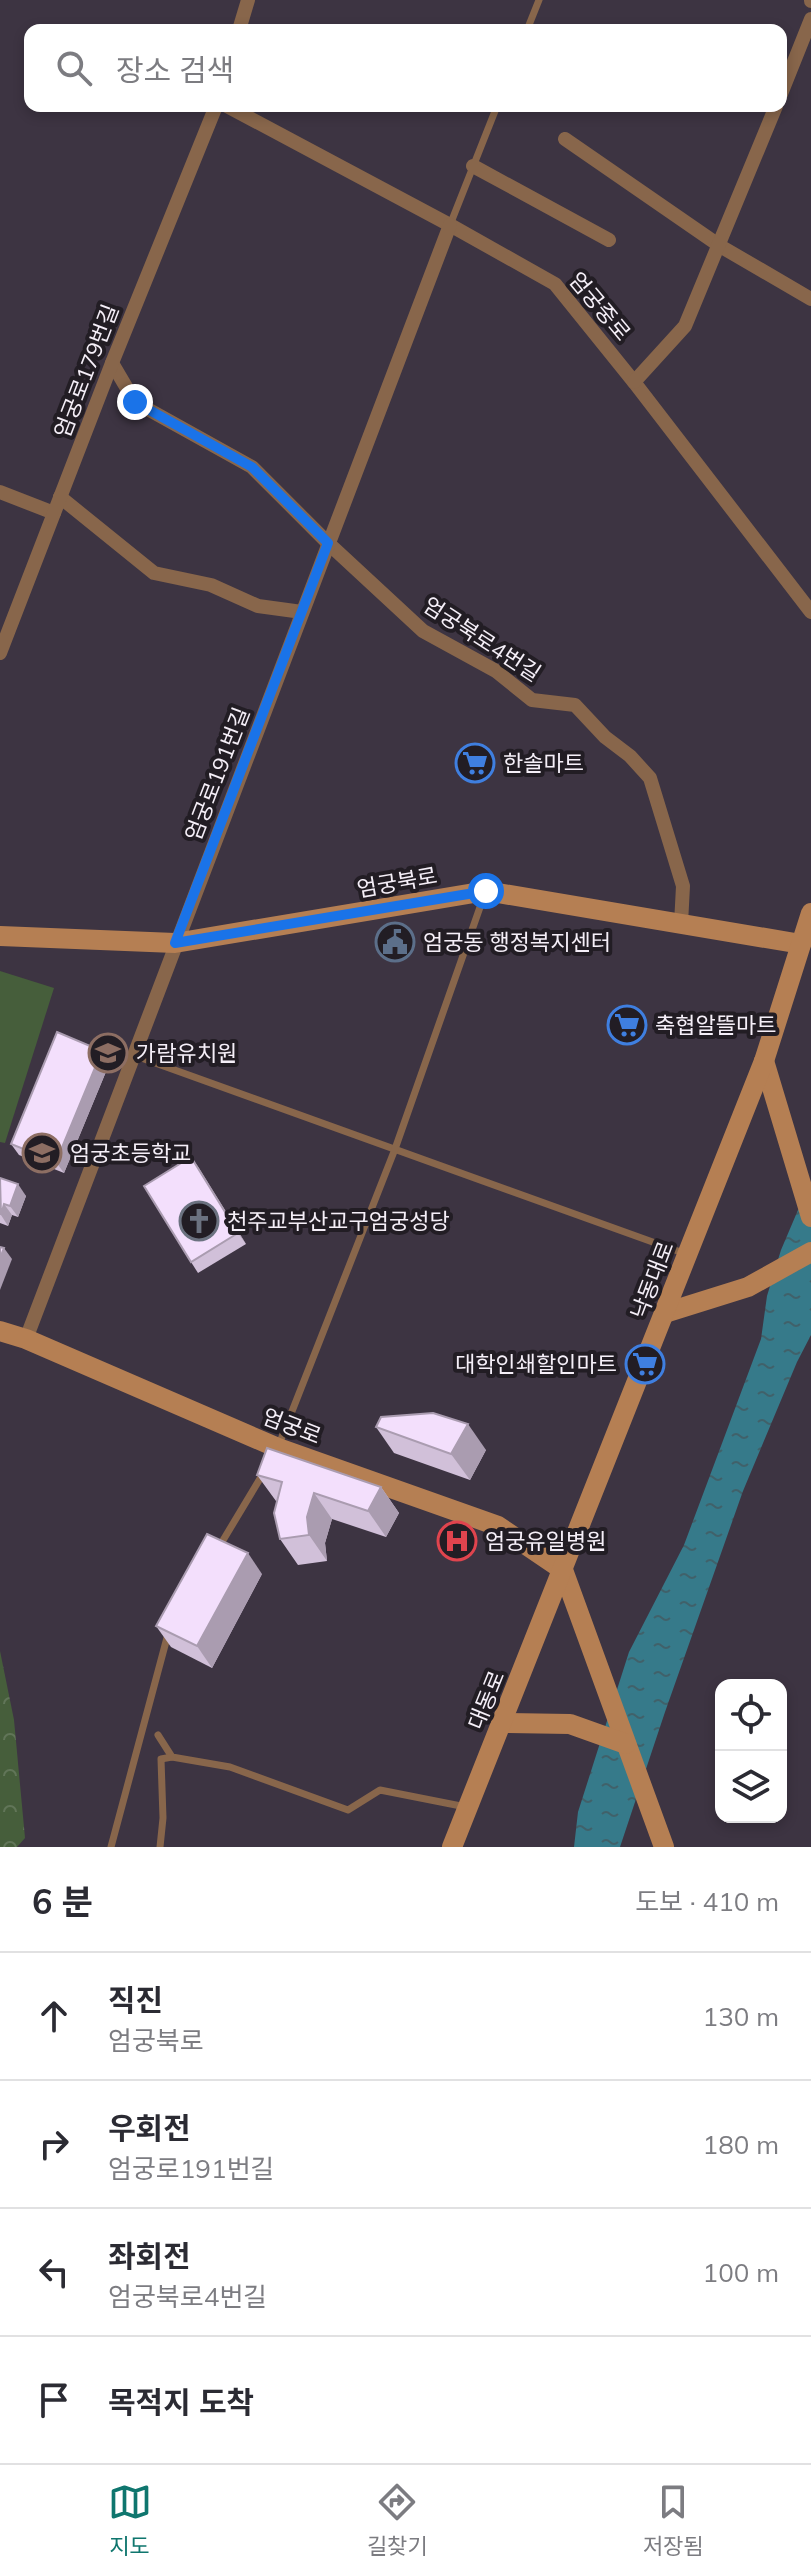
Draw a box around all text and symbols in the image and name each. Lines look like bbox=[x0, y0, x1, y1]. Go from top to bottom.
search box bbox=[24, 24, 787, 112]
icon: search bbox=[52, 46, 96, 90]
text: 장소 검색 bbox=[116, 51, 234, 89]
street label: 엄궁중로 bbox=[563, 266, 637, 346]
street label: 엄궁로179번길 bbox=[48, 300, 124, 442]
route end bbox=[117, 384, 153, 420]
street label: 엄궁북로4번길 bbox=[418, 591, 546, 687]
street label: 엄궁로191번길 bbox=[179, 703, 255, 845]
supermarket icon: 한솔마트 bbox=[454, 742, 496, 784]
place label: 한솔마트 bbox=[503, 749, 584, 777]
street label: 엄궁북로 bbox=[355, 861, 439, 903]
route start bbox=[468, 873, 504, 909]
public building icon: 엄궁동 행정복지센터 bbox=[374, 921, 416, 963]
place label: 엄궁동 행정복지센터 bbox=[423, 928, 611, 956]
supermarket icon: 축협알뜰마트 bbox=[606, 1004, 648, 1046]
place label: 축협알뜰마트 bbox=[655, 1011, 776, 1039]
school or university icon: 가람유치원 bbox=[87, 1032, 129, 1074]
place label: 가람유치원 bbox=[136, 1039, 237, 1067]
school or university icon: 엄궁초등학교 bbox=[21, 1132, 63, 1174]
place label: 엄궁초등학교 bbox=[70, 1139, 191, 1167]
church icon: 천주교부산교구엄궁성당 bbox=[178, 1200, 220, 1242]
place label: 천주교부산교구엄궁성당 bbox=[227, 1207, 450, 1235]
street label: 낙동대로 bbox=[624, 1237, 680, 1323]
supermarket icon: 대학인쇄할인마트 bbox=[624, 1343, 666, 1385]
place label: 대학인쇄할인마트 bbox=[455, 1350, 617, 1378]
street label: 엄궁로 bbox=[259, 1402, 325, 1450]
hospital icon: 엄궁유일병원 bbox=[436, 1520, 478, 1562]
place label: 엄궁유일병원 bbox=[485, 1527, 606, 1555]
street label: 대동로 bbox=[462, 1667, 510, 1733]
map controls bbox=[715, 1679, 787, 1823]
button: locate bbox=[715, 1679, 787, 1751]
button: layers bbox=[715, 1751, 787, 1823]
text: 6 분 bbox=[32, 1880, 93, 1923]
text: 도보 · 410 m bbox=[635, 1885, 779, 1918]
text: 직진 bbox=[108, 1981, 163, 2019]
icon: ahead bbox=[32, 1994, 76, 2038]
text: 130 m bbox=[703, 2000, 779, 2033]
text: 엄궁북로 bbox=[108, 2024, 204, 2057]
text: 우회전 bbox=[108, 2109, 191, 2147]
icon: right bbox=[32, 2122, 76, 2166]
text: 180 m bbox=[703, 2128, 779, 2161]
text: 엄궁로191번길 bbox=[108, 2152, 274, 2185]
text: 좌회전 bbox=[108, 2237, 191, 2275]
icon: left bbox=[32, 2250, 76, 2294]
text: 100 m bbox=[703, 2256, 779, 2289]
text: 엄궁북로4번길 bbox=[108, 2280, 267, 2313]
icon: arrive bbox=[32, 2378, 76, 2422]
text: 목적지 도착 bbox=[108, 2383, 254, 2421]
tab: 지도 bbox=[108, 2480, 152, 2560]
tab: 길찾기 bbox=[367, 2480, 427, 2560]
tab: 저장됨 bbox=[643, 2480, 703, 2560]

